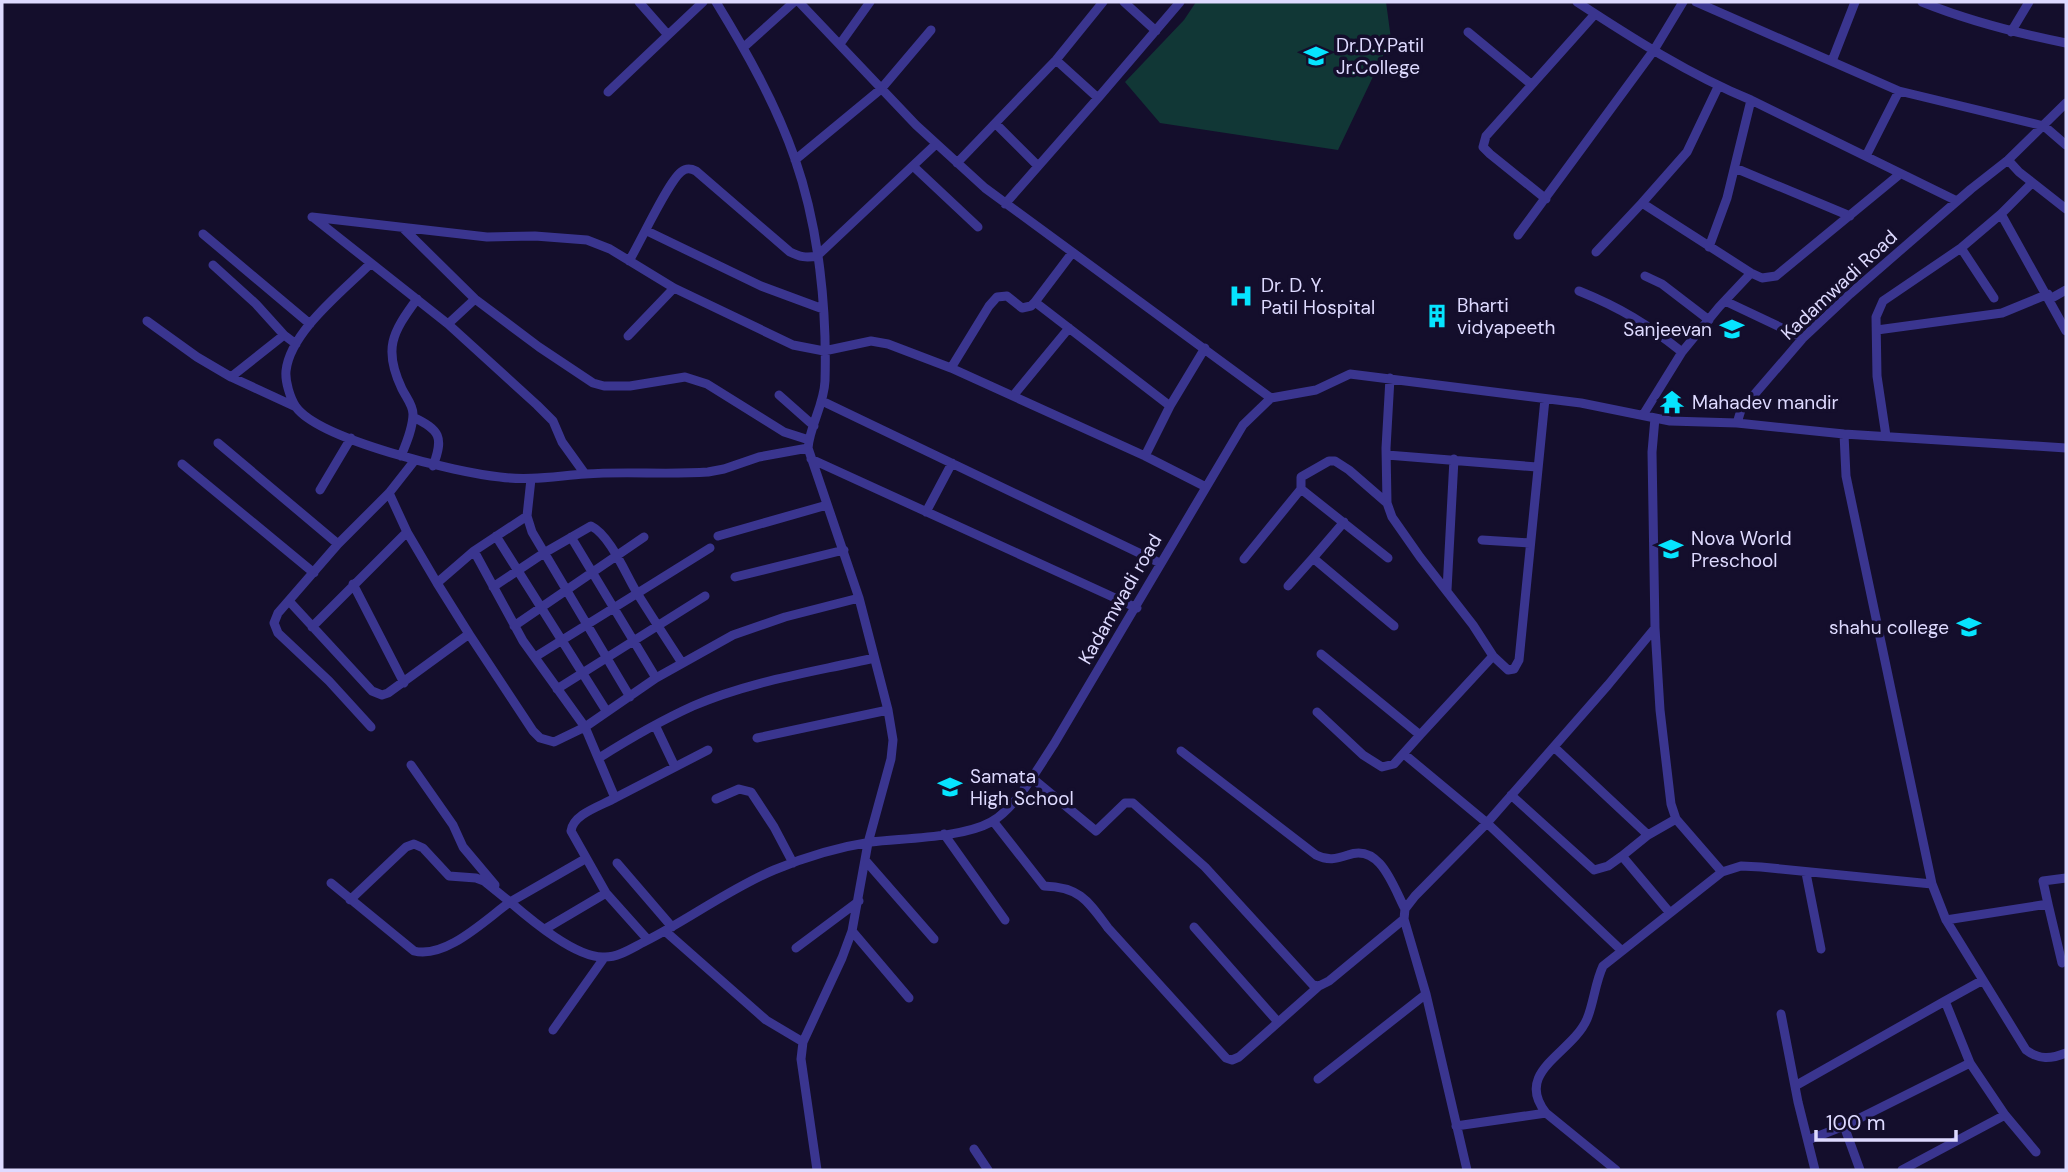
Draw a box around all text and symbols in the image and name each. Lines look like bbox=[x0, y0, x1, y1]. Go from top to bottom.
place label: Dr.D.Y.Patil Jr.College bbox=[1336, 33, 1424, 80]
school or university icon: Dr.D.Y.Patil Jr.College bbox=[1302, 42, 1330, 70]
street label: Kadamwadi Road bbox=[1775, 225, 1903, 345]
place label: Dr. D. Y. Patil Hospital bbox=[1261, 273, 1375, 320]
hospital icon: Dr. D. Y. Patil Hospital bbox=[1227, 282, 1255, 310]
place label: Bharti vidyapeeth bbox=[1457, 293, 1555, 340]
building icon: Bharti vidyapeeth bbox=[1423, 302, 1451, 330]
school or university icon: Sanjeevan bbox=[1718, 315, 1746, 343]
place label: Sanjeevan bbox=[1623, 317, 1712, 342]
temple icon: Mahadev mandir bbox=[1658, 388, 1686, 416]
place label: Mahadev mandir bbox=[1692, 390, 1839, 415]
place label: Nova World Preschool bbox=[1691, 526, 1792, 573]
street label: Kadamwadi road bbox=[1073, 529, 1167, 669]
school or university icon: Nova World Preschool bbox=[1657, 535, 1685, 563]
school or university icon: shahu college bbox=[1955, 613, 1983, 641]
place label: shahu college bbox=[1829, 615, 1949, 640]
place label: Samata High School bbox=[970, 764, 1074, 811]
school or university icon: Samata High School bbox=[936, 773, 964, 801]
scale bar bbox=[1816, 1098, 1956, 1142]
text: 100 m bbox=[1826, 1109, 1886, 1137]

